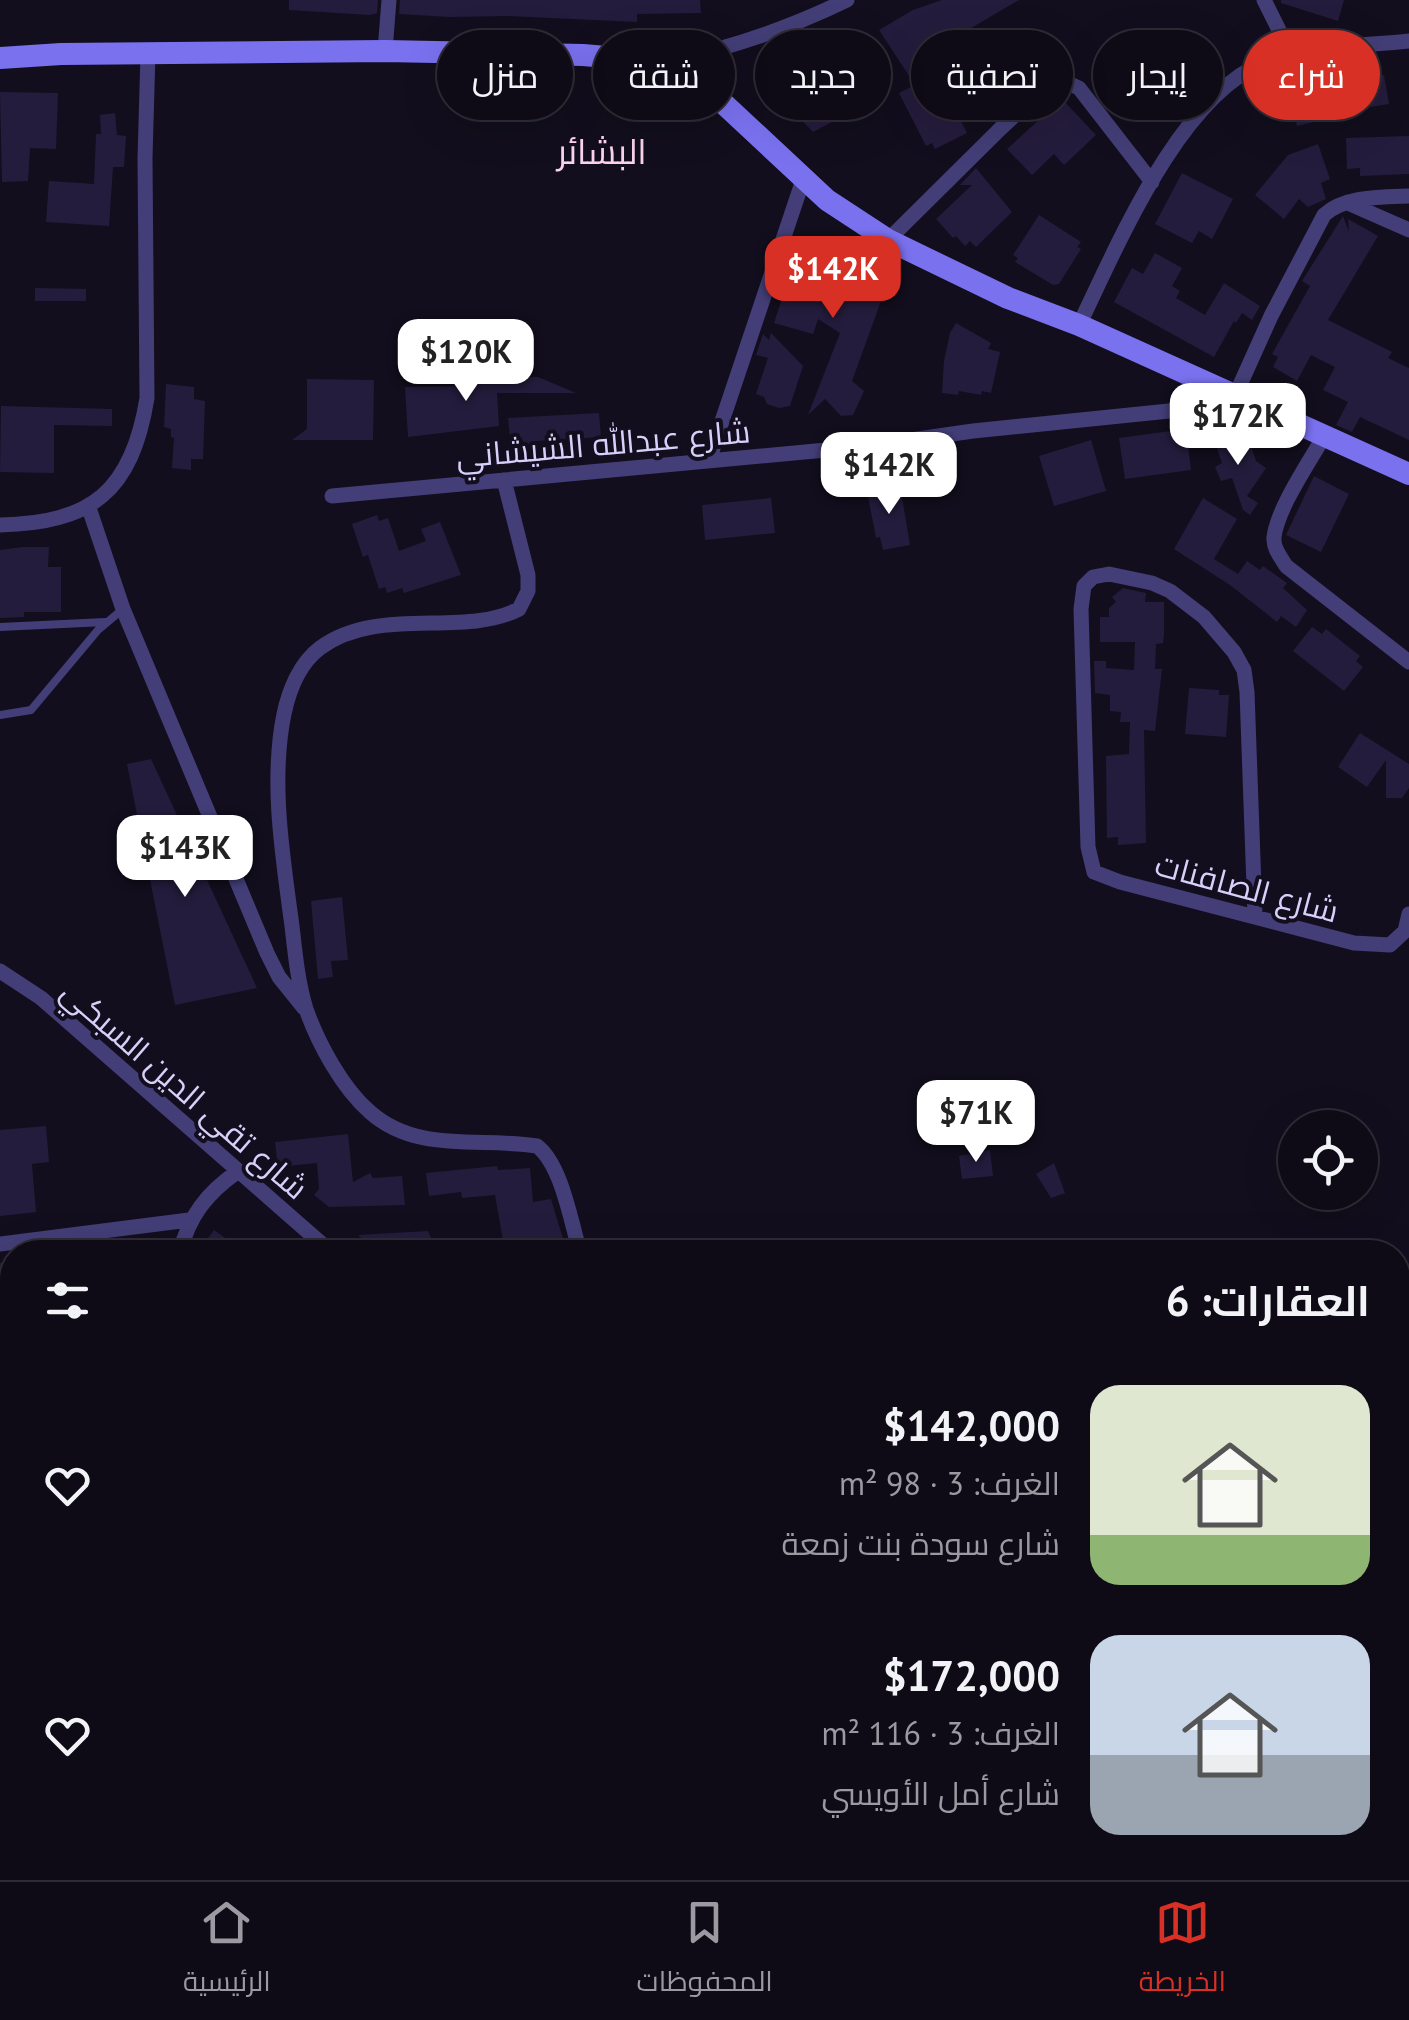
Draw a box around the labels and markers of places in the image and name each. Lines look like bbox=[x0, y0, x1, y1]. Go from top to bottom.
pin: $142K bbox=[763, 236, 903, 321]
pin: $120K bbox=[396, 319, 536, 404]
pin: $172K bbox=[1168, 383, 1308, 468]
pin: $142K bbox=[819, 432, 959, 517]
pin: $143K bbox=[115, 815, 255, 900]
pin: $71K bbox=[917, 1080, 1035, 1165]

